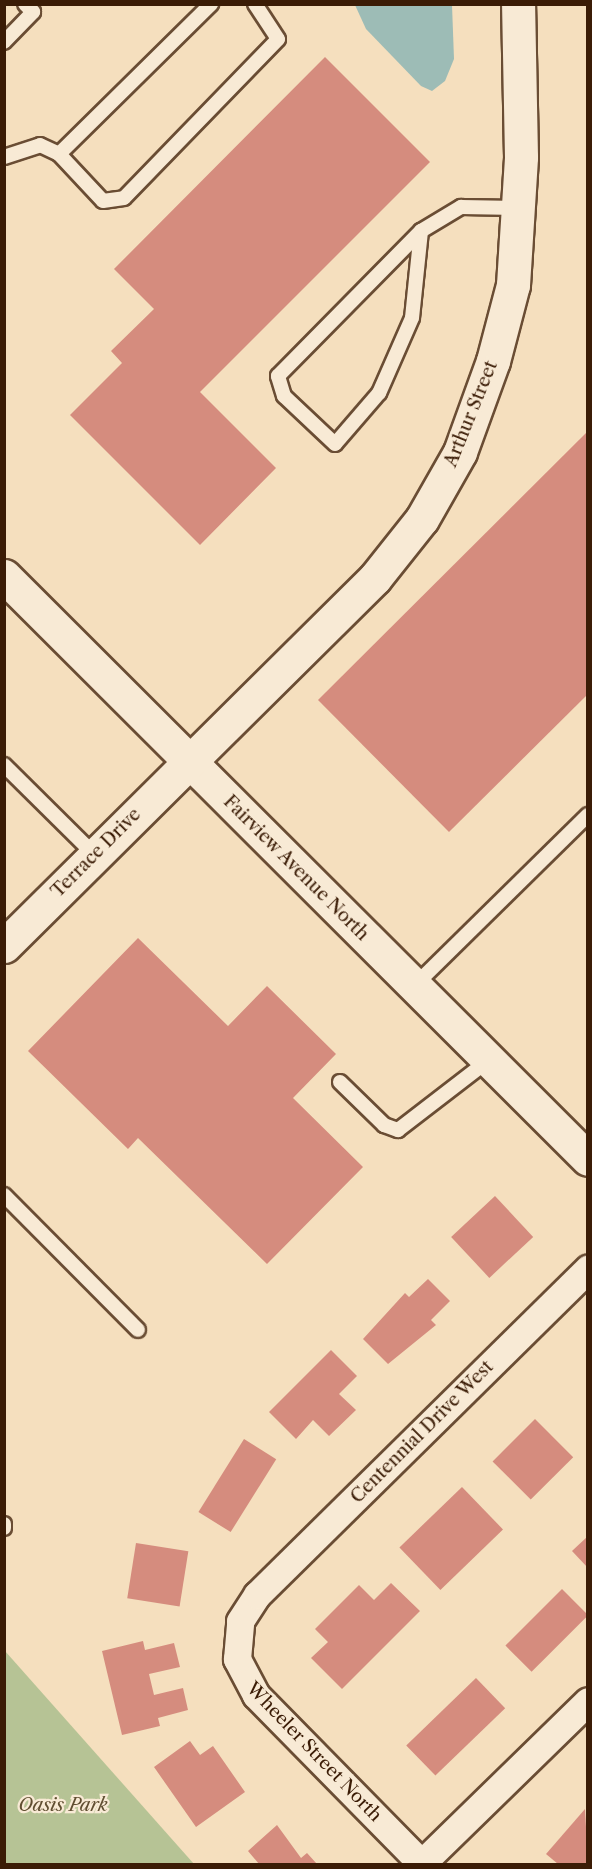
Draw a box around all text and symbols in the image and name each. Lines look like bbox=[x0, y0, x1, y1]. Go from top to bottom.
street label: Arthur Street bbox=[440, 358, 502, 470]
street label: Fairview Avenue North bbox=[218, 790, 374, 946]
street label: Terrace Drive bbox=[47, 804, 145, 902]
street label: Centennial Drive West bbox=[346, 1356, 498, 1508]
street label: Wheeler Street North bbox=[242, 1678, 386, 1826]
park label: Oasis Park bbox=[18, 1794, 108, 1816]

